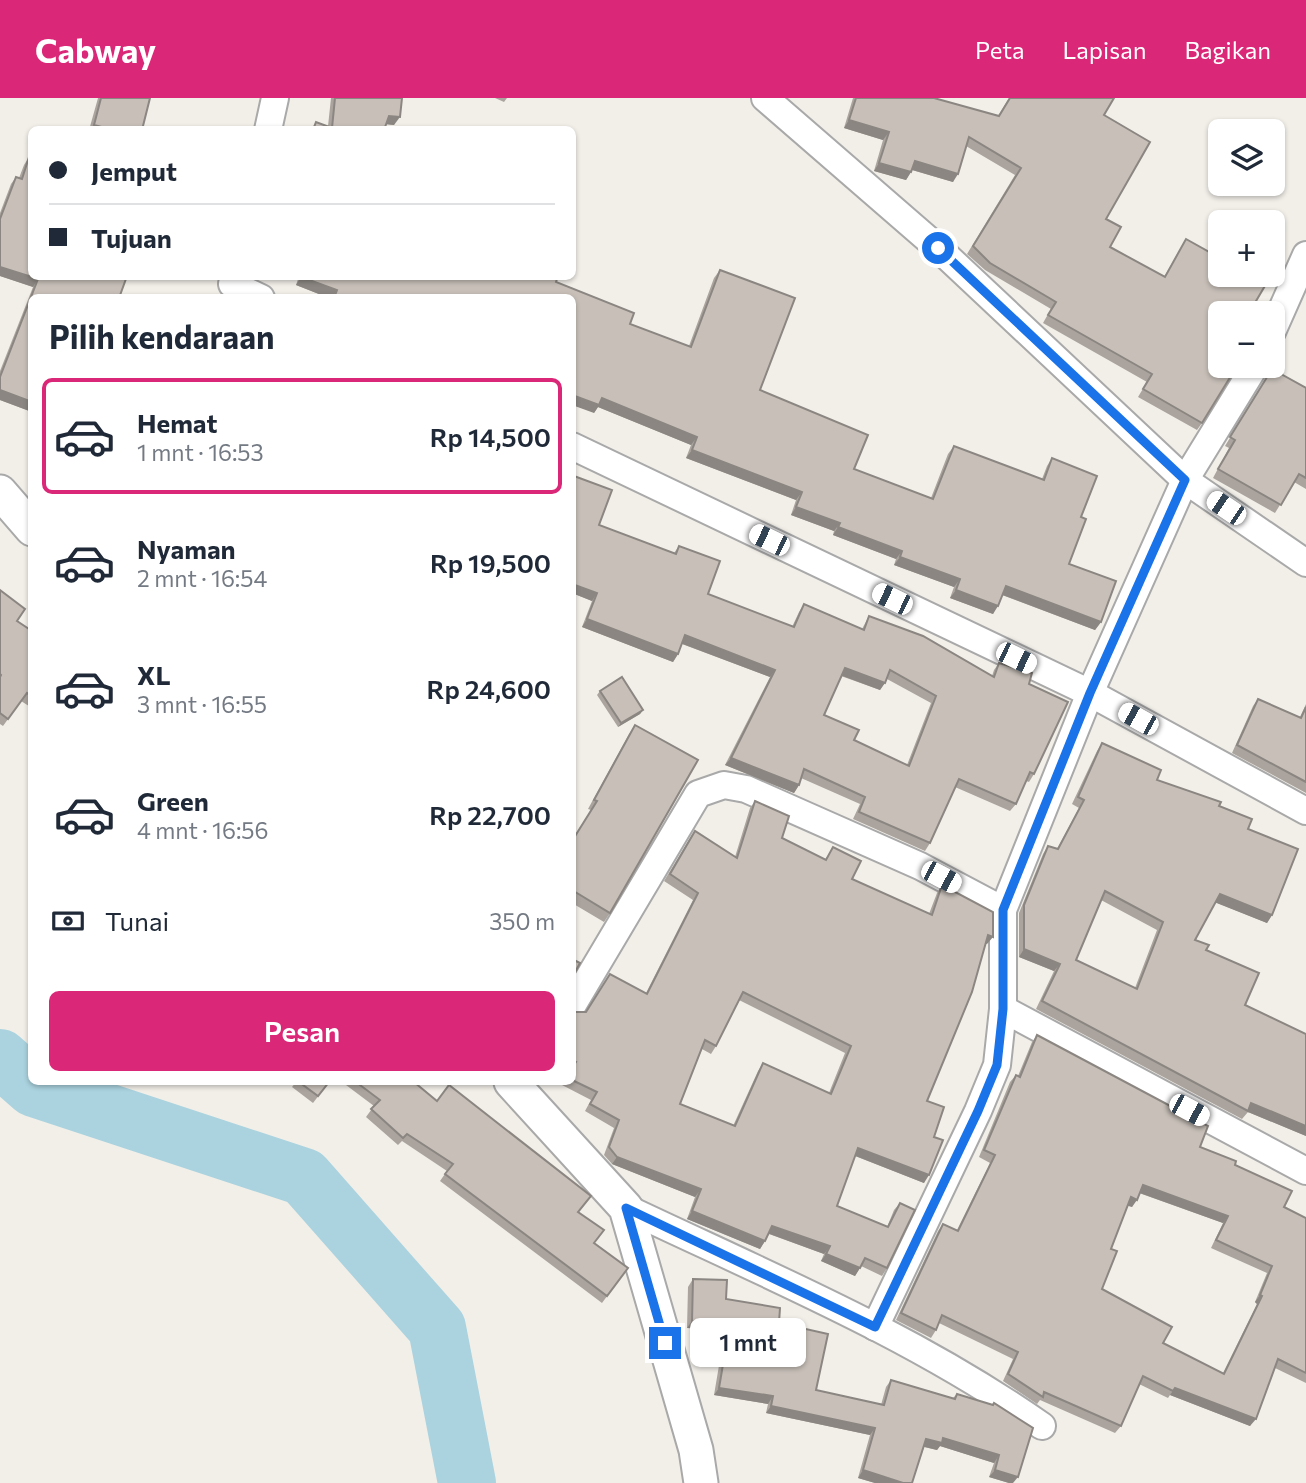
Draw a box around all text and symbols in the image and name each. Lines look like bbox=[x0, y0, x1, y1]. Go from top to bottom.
text: Cabway bbox=[35, 29, 156, 70]
text: Peta bbox=[975, 35, 1025, 64]
text: Lapisan bbox=[1063, 35, 1146, 64]
text: Bagikan bbox=[1184, 35, 1271, 64]
map controls bbox=[1208, 119, 1285, 378]
button: layers bbox=[1208, 119, 1285, 196]
text: Jemput bbox=[91, 155, 177, 186]
button: + bbox=[1208, 210, 1285, 287]
text: Tujuan bbox=[91, 222, 172, 253]
route start bbox=[922, 232, 954, 264]
button: − bbox=[1208, 301, 1285, 378]
text: Pilih kendaraan bbox=[49, 316, 275, 356]
icon: car bbox=[53, 405, 116, 468]
text: Hemat bbox=[137, 407, 218, 438]
text: Rp 14,500 bbox=[430, 421, 551, 452]
text: 1 mnt · 16:53 bbox=[137, 438, 264, 466]
car bbox=[1203, 488, 1250, 528]
car bbox=[746, 521, 793, 559]
icon: car bbox=[53, 531, 116, 594]
text: Nyaman bbox=[137, 533, 236, 564]
text: Rp 19,500 bbox=[430, 547, 551, 578]
text: 2 mnt · 16:54 bbox=[137, 564, 267, 592]
car bbox=[869, 580, 916, 618]
car bbox=[993, 639, 1040, 677]
icon: car bbox=[53, 657, 116, 720]
text: XL bbox=[137, 659, 171, 690]
text: Rp 24,600 bbox=[427, 673, 551, 704]
text: 3 mnt · 16:55 bbox=[137, 690, 267, 718]
car bbox=[1115, 700, 1162, 738]
icon: car bbox=[53, 783, 116, 846]
text: Green bbox=[137, 785, 209, 816]
text: Rp 22,700 bbox=[429, 799, 551, 830]
text: 4 mnt · 16:56 bbox=[137, 816, 269, 844]
car bbox=[918, 858, 965, 896]
icon: cash bbox=[49, 902, 87, 940]
text: Tunai bbox=[105, 905, 169, 936]
text: 350 m bbox=[489, 907, 555, 935]
button: Pesan bbox=[49, 991, 555, 1071]
car bbox=[1166, 1091, 1213, 1129]
callout: 1 mnt bbox=[690, 1318, 805, 1368]
route end bbox=[649, 1327, 681, 1359]
text: 1 mnt bbox=[719, 1328, 777, 1356]

